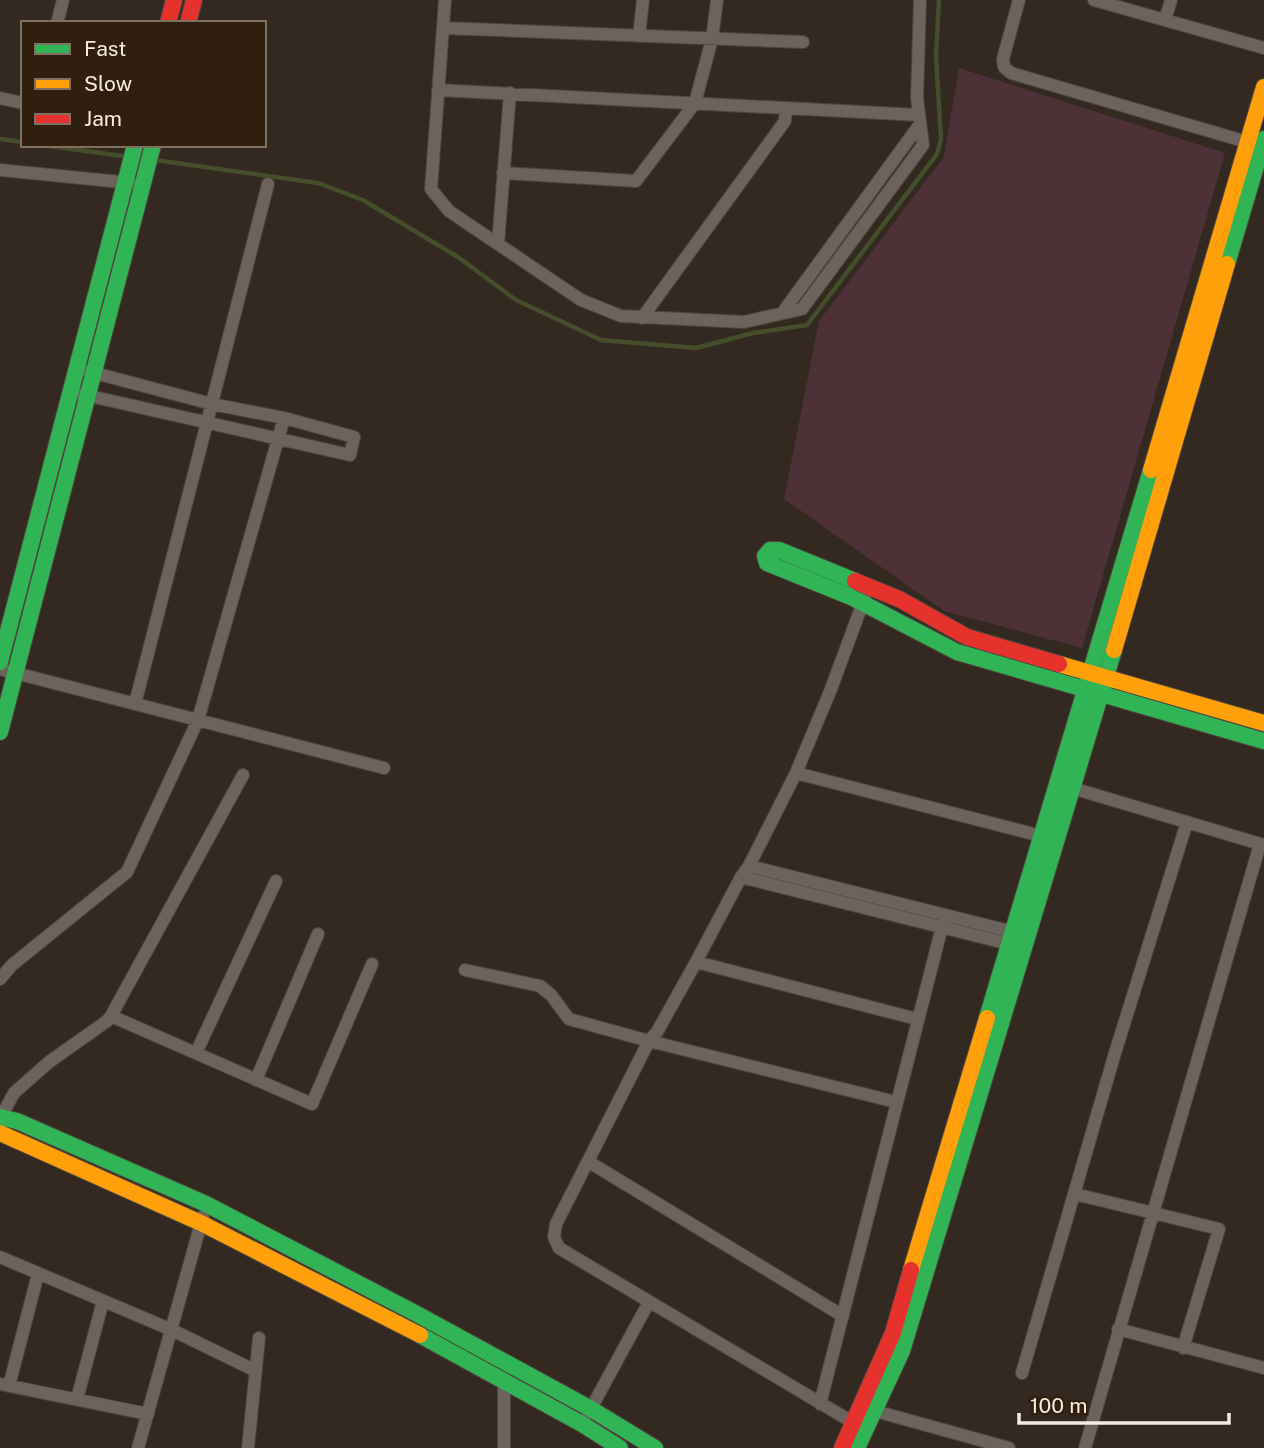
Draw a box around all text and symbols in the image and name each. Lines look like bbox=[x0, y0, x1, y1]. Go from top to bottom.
legend bbox=[21, 21, 266, 147]
text: Fast bbox=[84, 36, 126, 61]
text: Slow bbox=[84, 71, 132, 96]
text: Jam bbox=[84, 106, 122, 131]
scale bar bbox=[1019, 1382, 1229, 1426]
text: 100 m bbox=[1030, 1393, 1087, 1418]

